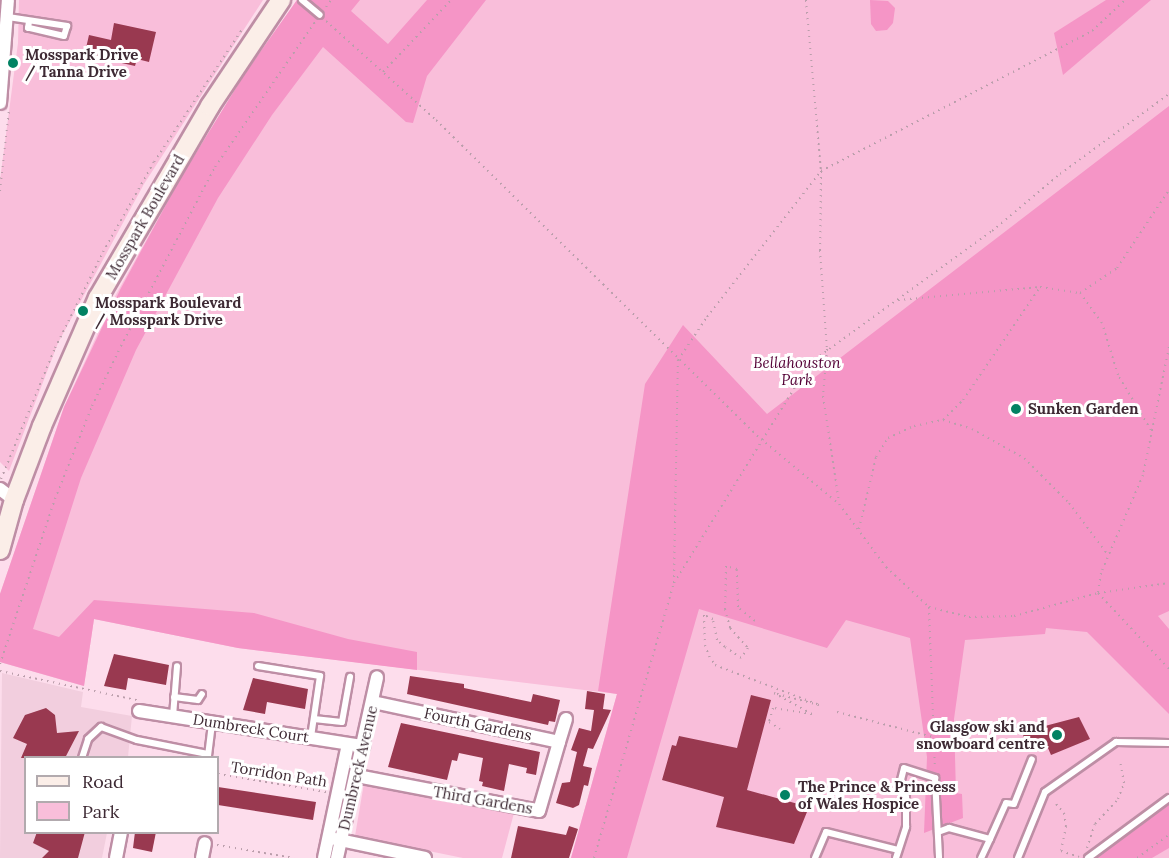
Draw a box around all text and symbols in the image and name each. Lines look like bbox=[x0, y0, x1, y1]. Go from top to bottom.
place label: Mosspark Drive / Tanna Drive bbox=[25, 45, 138, 80]
marker: Mosspark Drive / Tanna Drive bbox=[6, 56, 20, 70]
street label: Mosspark Boulevard bbox=[102, 151, 188, 283]
place label: Mosspark Boulevard / Mosspark Drive bbox=[95, 293, 241, 328]
marker: Mosspark Boulevard / Mosspark Drive bbox=[76, 304, 90, 318]
park label: Bellahouston Park bbox=[753, 353, 841, 388]
place label: Sunken Garden bbox=[1028, 400, 1139, 418]
marker: Sunken Garden bbox=[1009, 402, 1023, 416]
street label: Dumbreck Avenue bbox=[335, 704, 381, 832]
street label: Fourth Gardens bbox=[422, 704, 534, 744]
street label: Dumbreck Court bbox=[192, 710, 310, 746]
place label: Glasgow ski and snowboard centre bbox=[916, 717, 1045, 752]
marker: Glasgow ski and snowboard centre bbox=[1050, 728, 1064, 742]
legend bbox=[24, 756, 219, 834]
street label: Torridon Path bbox=[230, 758, 328, 790]
text: Road bbox=[82, 770, 124, 793]
place label: The Prince & Princess of Wales Hospice bbox=[798, 777, 956, 812]
street label: Third Gardens bbox=[432, 782, 534, 818]
marker: The Prince & Princess of Wales Hospice bbox=[776, 786, 794, 804]
text: Park bbox=[82, 800, 119, 823]

